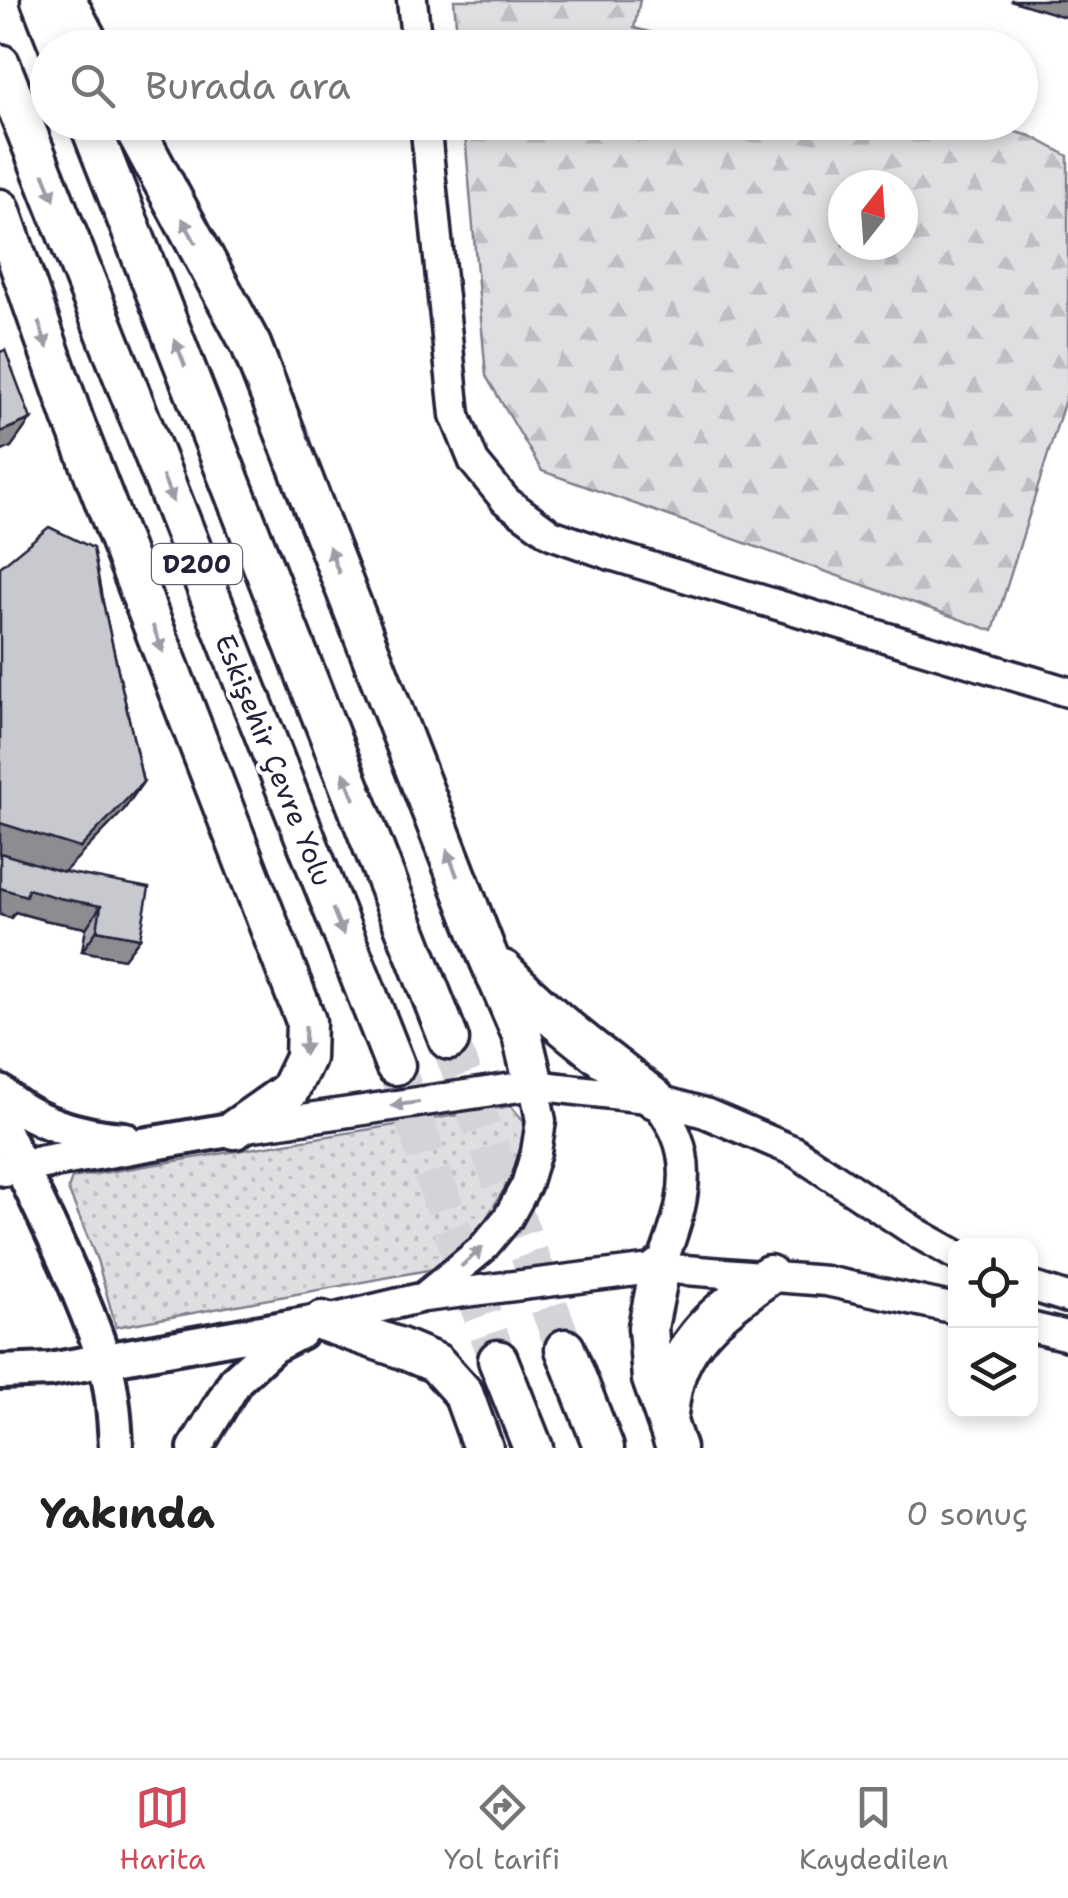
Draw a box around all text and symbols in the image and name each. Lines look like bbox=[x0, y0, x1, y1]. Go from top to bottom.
search box bbox=[30, 30, 1038, 140]
icon: search bbox=[65, 58, 120, 113]
text: Burada ara bbox=[145, 60, 351, 111]
north arrow bbox=[828, 170, 918, 260]
one-way arrow bbox=[41, 172, 57, 202]
one-way arrow bbox=[181, 217, 199, 245]
one-way arrow bbox=[36, 320, 51, 350]
one-way arrow bbox=[171, 338, 187, 368]
one-way arrow bbox=[160, 475, 176, 505]
road number: D200 bbox=[152, 544, 242, 584]
one-way arrow bbox=[326, 545, 342, 575]
one-way arrow bbox=[150, 624, 166, 654]
street label: Eskişehir Çevre Yolu bbox=[206, 628, 342, 892]
one-way arrow bbox=[341, 771, 357, 801]
one-way arrow bbox=[444, 847, 459, 877]
one-way arrow bbox=[331, 907, 347, 937]
one-way arrow bbox=[297, 1025, 313, 1057]
one-way arrow bbox=[388, 1097, 420, 1112]
map controls bbox=[948, 1238, 1038, 1418]
button: locate bbox=[948, 1238, 1038, 1328]
one-way arrow bbox=[460, 1246, 484, 1269]
button: layers bbox=[948, 1328, 1038, 1418]
text: Yakında bbox=[40, 1485, 215, 1541]
text: 0 sonuç bbox=[906, 1492, 1028, 1535]
tab: Harita bbox=[119, 1780, 205, 1878]
tab: Yol tarifi bbox=[444, 1780, 560, 1878]
tab: Kaydedilen bbox=[799, 1780, 949, 1878]

